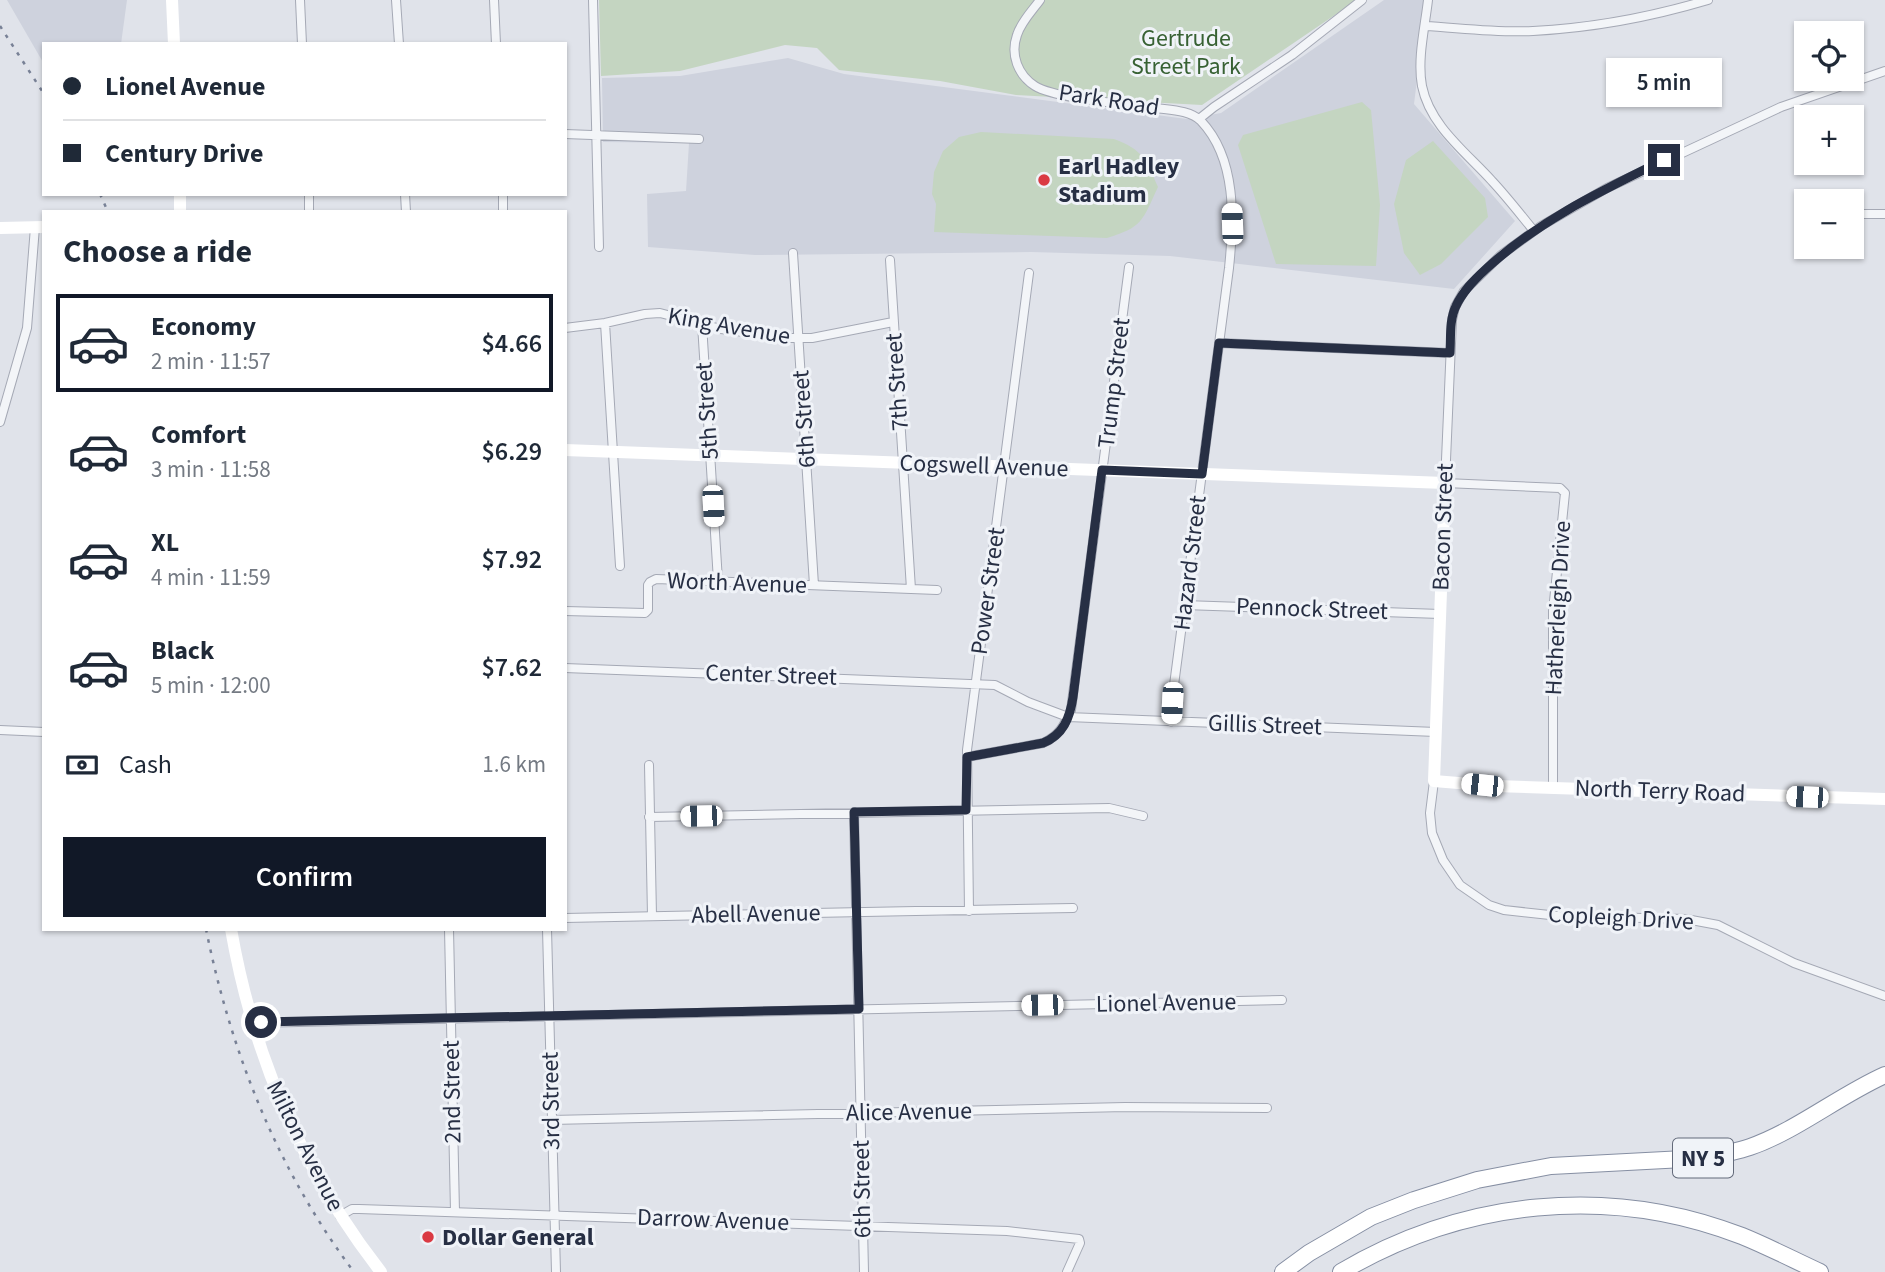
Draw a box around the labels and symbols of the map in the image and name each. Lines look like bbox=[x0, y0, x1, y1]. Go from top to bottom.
park label: Gertrude Street Park bbox=[1131, 21, 1241, 84]
callout: 5 min bbox=[1606, 58, 1722, 108]
street label: Park Road bbox=[1056, 75, 1162, 125]
route end bbox=[1648, 144, 1680, 176]
place label: Earl Hadley Stadium bbox=[1058, 149, 1180, 212]
marker: Earl Hadley Stadium bbox=[1036, 172, 1052, 188]
car bbox=[1221, 203, 1244, 245]
street label: King Avenue bbox=[665, 298, 793, 354]
street label: Trump Street bbox=[1089, 316, 1139, 450]
street label: 7th Street bbox=[876, 332, 918, 432]
street label: 5th Street bbox=[686, 361, 728, 461]
street label: 6th Street bbox=[783, 369, 825, 469]
street label: Cogswell Avenue bbox=[899, 446, 1069, 486]
street label: Bacon Street bbox=[1423, 463, 1463, 591]
car bbox=[702, 484, 725, 528]
street label: Hazard Street bbox=[1164, 493, 1216, 633]
street label: Hatherleigh Drive bbox=[1536, 520, 1580, 696]
street label: Power Street bbox=[962, 525, 1014, 657]
street label: Worth Avenue bbox=[666, 563, 808, 603]
street label: Pennock Street bbox=[1235, 589, 1389, 629]
street label: Center Street bbox=[705, 655, 837, 695]
car bbox=[1161, 681, 1184, 725]
street label: Gillis Street bbox=[1208, 706, 1322, 744]
street label: North Terry Road bbox=[1574, 771, 1746, 811]
car bbox=[1461, 772, 1504, 798]
car bbox=[1786, 786, 1829, 808]
car bbox=[680, 805, 723, 827]
street label: Abell Avenue bbox=[691, 895, 821, 933]
street label: Copleigh Drive bbox=[1547, 897, 1695, 939]
street label: Lionel Avenue bbox=[1095, 984, 1237, 1022]
car bbox=[1021, 994, 1064, 1016]
route start bbox=[245, 1006, 277, 1038]
street label: 2nd Street bbox=[434, 1040, 470, 1144]
street label: 3rd Street bbox=[533, 1052, 569, 1150]
street label: Milton Avenue bbox=[257, 1075, 353, 1217]
street label: Alice Avenue bbox=[846, 1093, 972, 1131]
road number: NY 5 bbox=[1673, 1138, 1733, 1177]
street label: 6th Street bbox=[844, 1140, 880, 1238]
street label: Darrow Avenue bbox=[636, 1200, 790, 1240]
place label: Dollar General bbox=[442, 1220, 594, 1255]
marker: Dollar General bbox=[420, 1229, 436, 1245]

